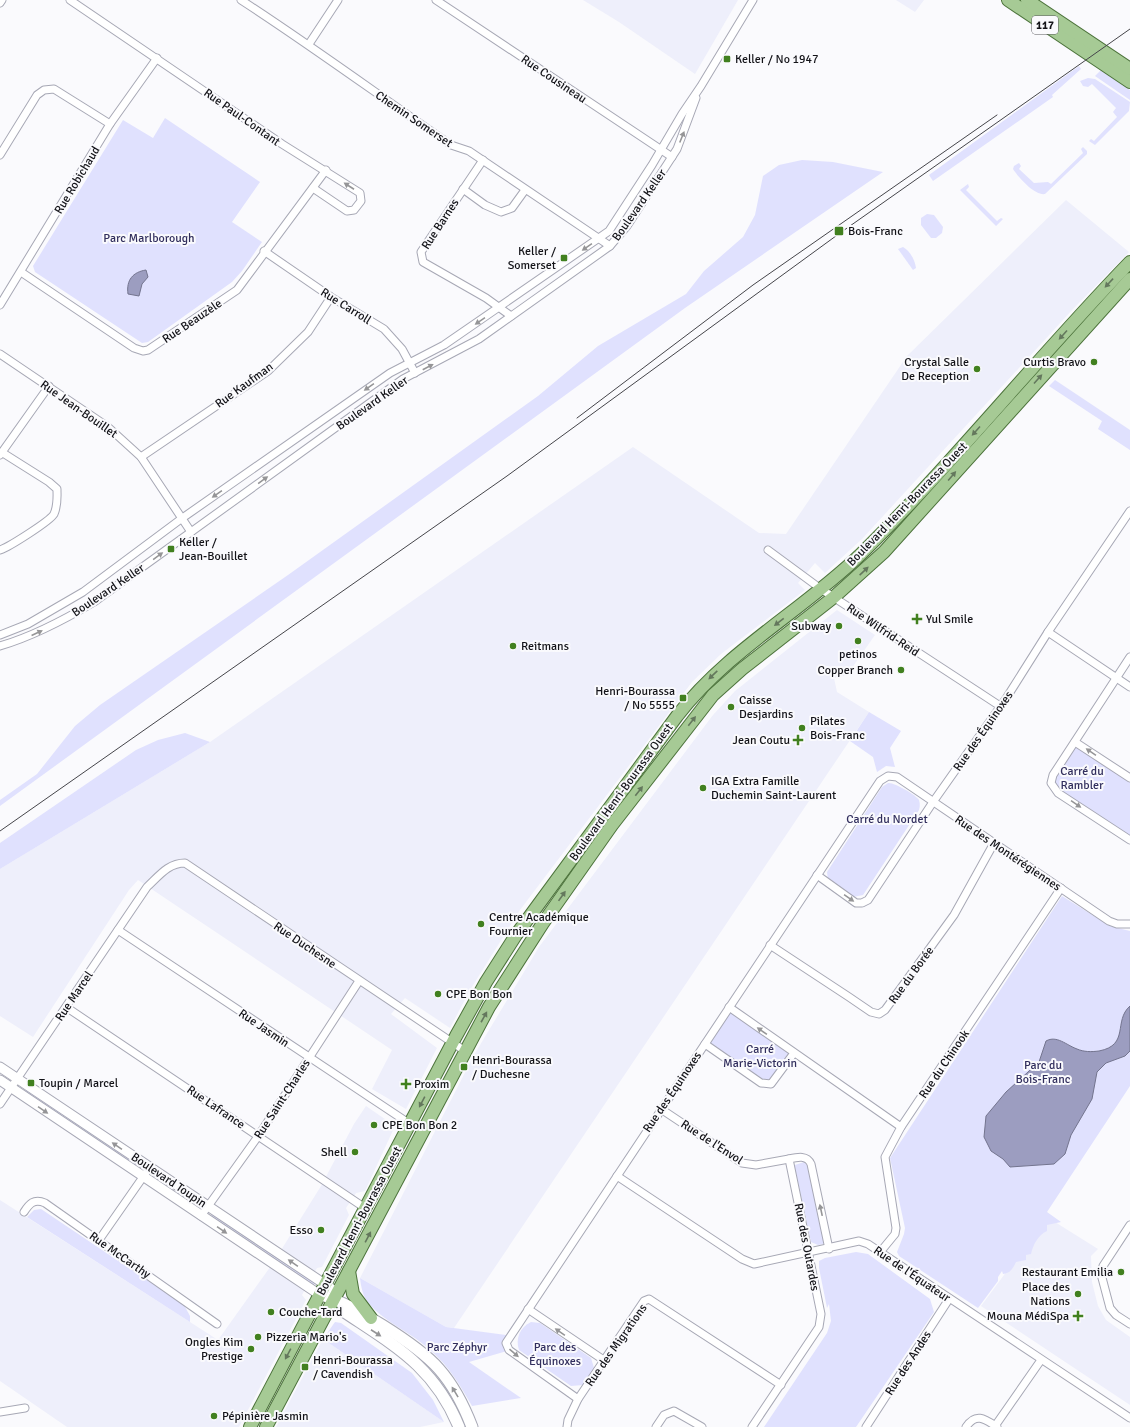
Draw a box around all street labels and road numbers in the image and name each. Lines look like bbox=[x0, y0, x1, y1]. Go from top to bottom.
road number: 117 bbox=[1032, 16, 1058, 34]
street label: Rue Cousineau bbox=[518, 52, 589, 107]
street label: Rue Paul-Contant bbox=[201, 85, 283, 149]
street label: Chemin Somerset bbox=[372, 88, 455, 151]
street label: Rue Robichaud bbox=[51, 144, 103, 217]
street label: Boulevard Keller bbox=[609, 166, 670, 244]
street label: Rue Barnes bbox=[418, 196, 462, 253]
street label: Rue Carroll bbox=[318, 285, 374, 328]
street label: Rue Beauzèle bbox=[160, 296, 225, 347]
street label: Rue Kaufman bbox=[212, 359, 276, 411]
street label: Boulevard Keller bbox=[333, 373, 412, 434]
street label: Rue Jean-Bouillet bbox=[37, 377, 120, 442]
street label: Boulevard Henri-Bourassa Ouest bbox=[844, 439, 971, 569]
street label: Boulevard Keller bbox=[69, 560, 148, 620]
street label: Rue Wilfrid-Reid bbox=[844, 601, 922, 660]
street label: Rue des Équinoxes bbox=[950, 688, 1017, 774]
street label: Boulevard Henri-Bourassa Ouest bbox=[566, 721, 676, 864]
street label: Rue des Montérégiennes bbox=[952, 812, 1064, 895]
street label: Rue Duchesne bbox=[270, 919, 339, 972]
street label: Rue du Borée bbox=[886, 944, 937, 1007]
street label: Rue Marcel bbox=[52, 968, 97, 1024]
street label: Rue Jasmin bbox=[236, 1006, 292, 1051]
street label: Rue du Chinook bbox=[916, 1027, 973, 1102]
street label: Rue des Équinoxes bbox=[640, 1049, 705, 1136]
street label: Rue Saint-Charles bbox=[251, 1057, 314, 1142]
street label: Rue Lafrance bbox=[184, 1082, 248, 1132]
street label: Rue de l'Envol bbox=[678, 1117, 746, 1168]
street label: Boulevard Henri-Bourassa Ouest bbox=[314, 1144, 405, 1298]
street label: Boulevard Toupin bbox=[128, 1150, 209, 1211]
street label: Rue des Outardes bbox=[791, 1202, 822, 1292]
street label: Rue McCarthy bbox=[86, 1229, 154, 1282]
street label: Rue de l'Équateur bbox=[870, 1243, 953, 1306]
street label: Rue des Migrations bbox=[582, 1301, 651, 1390]
street label: Rue des Andes bbox=[882, 1328, 935, 1398]

